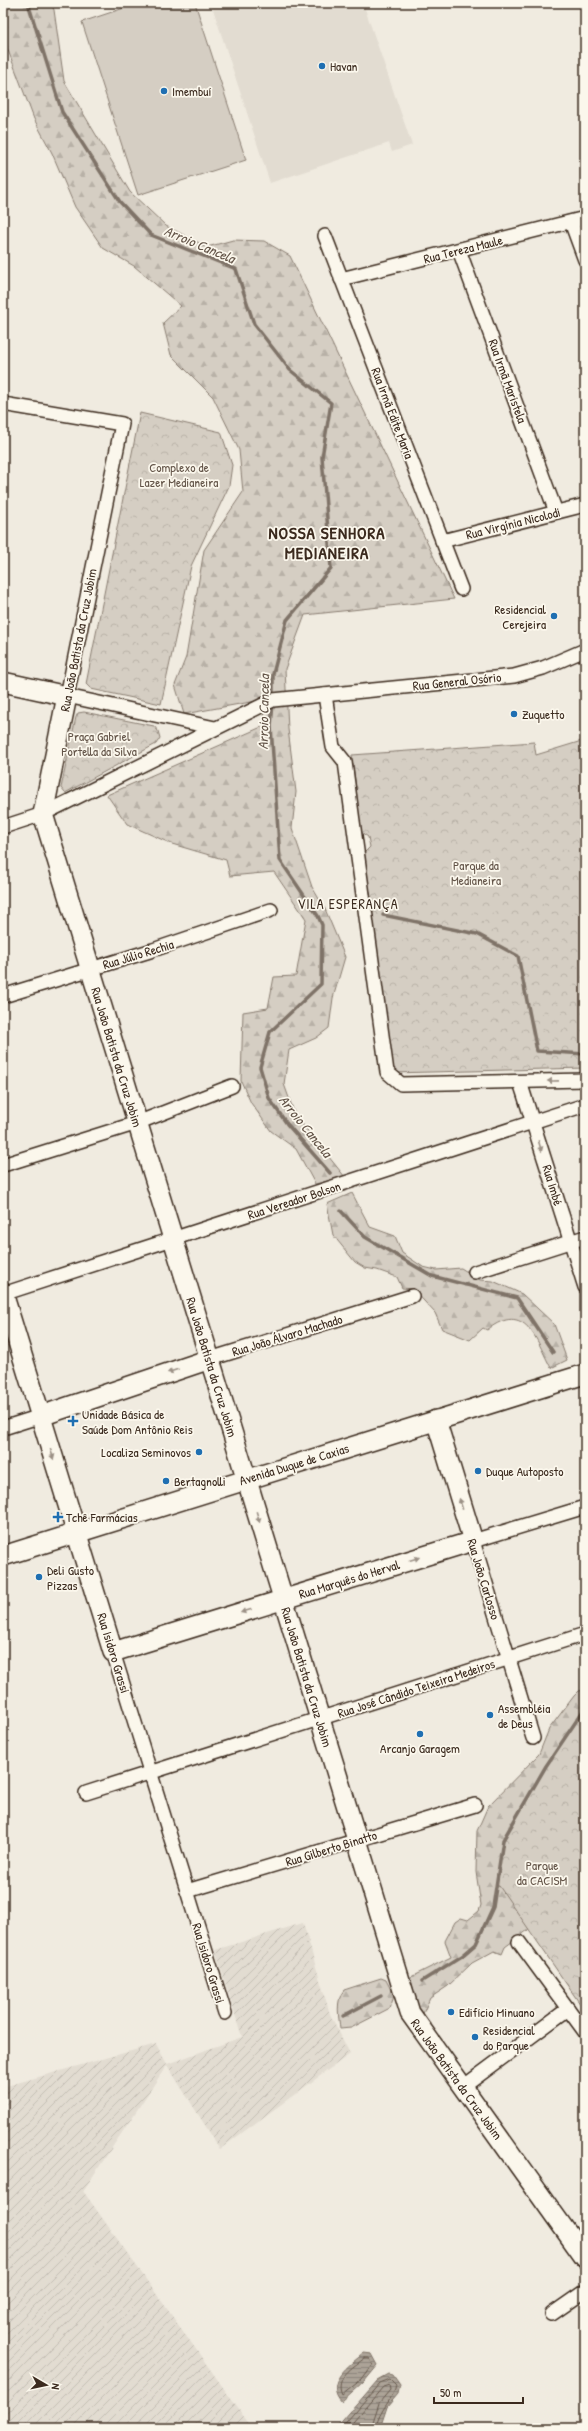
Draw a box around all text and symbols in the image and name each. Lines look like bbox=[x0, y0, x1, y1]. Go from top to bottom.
place label: Havan bbox=[330, 57, 357, 75]
marker: Havan bbox=[317, 61, 327, 71]
place label: Imembuí bbox=[172, 82, 211, 100]
marker: Imembuí bbox=[159, 86, 169, 96]
water label: Arroio Cancela bbox=[162, 221, 240, 268]
street label: Rua Tereza Maule bbox=[422, 230, 504, 268]
street label: Rua Irmã Maristela bbox=[484, 337, 532, 425]
street label: Rua Irmã Edite Maria bbox=[367, 365, 419, 461]
park label: Complexo de Lazer Medianeira bbox=[140, 458, 218, 491]
street label: Rua Virgínia Nicolodi bbox=[464, 503, 562, 543]
district label: NOSSA SENHORA MEDIANEIRA bbox=[268, 521, 386, 564]
street label: Rua João Batista da Cruz Jobim bbox=[55, 567, 101, 713]
place label: Residencial Cerejeira bbox=[494, 600, 547, 633]
marker: Residencial Cerejeira bbox=[549, 611, 559, 621]
street label: Rua General Osório bbox=[412, 667, 502, 695]
water label: Arroio Cancela bbox=[253, 673, 273, 750]
place label: Zuquetto bbox=[522, 705, 564, 723]
marker: Zuquetto bbox=[509, 709, 519, 719]
park label: Praça Gabriel Portella da Silva bbox=[61, 727, 137, 760]
park label: Parque da Medianeira bbox=[451, 856, 501, 889]
district label: VILA ESPERANÇA bbox=[297, 894, 399, 913]
street label: Rua Júlio Rechia bbox=[100, 935, 176, 973]
street label: Rua João Batista da Cruz Jobim bbox=[87, 985, 147, 1129]
one-way arrow bbox=[546, 1078, 559, 1084]
water label: Arroio Cancela bbox=[275, 1091, 338, 1162]
one-way arrow bbox=[537, 1140, 543, 1152]
street label: Rua Imbé bbox=[538, 1162, 568, 1208]
street label: Rua Vereador Bolson bbox=[245, 1176, 343, 1223]
street label: Rua João Batista da Cruz Jobim bbox=[182, 1295, 242, 1439]
street label: Rua João Álvaro Machado bbox=[230, 1310, 344, 1360]
one-way arrow bbox=[166, 1369, 178, 1375]
place label: Unidade Básica de Saúde Dom Antônio Reis bbox=[82, 1405, 193, 1438]
marker: Unidade Básica de Saúde Dom Antônio Reis bbox=[67, 1415, 79, 1427]
street label: Avenida Duque de Caxias bbox=[237, 1439, 351, 1489]
place label: Localiza Seminovos bbox=[101, 1443, 191, 1461]
marker: Localiza Seminovos bbox=[194, 1447, 204, 1457]
one-way arrow bbox=[49, 1448, 55, 1460]
place label: Duque Autoposto bbox=[486, 1462, 564, 1480]
marker: Duque Autoposto bbox=[473, 1466, 483, 1476]
place label: Bertagnolli bbox=[174, 1472, 226, 1490]
marker: Bertagnolli bbox=[161, 1476, 171, 1486]
one-way arrow bbox=[458, 1498, 464, 1510]
place label: Tchê Farmácias bbox=[66, 1508, 138, 1526]
one-way arrow bbox=[255, 1511, 261, 1523]
marker: Tchê Farmácias bbox=[53, 1512, 63, 1522]
street label: Rua João Carlosso bbox=[463, 1536, 505, 1622]
street label: Rua Marquês do Herval bbox=[296, 1555, 402, 1603]
one-way arrow bbox=[409, 1556, 421, 1562]
place label: Deli Gusto Pizzas bbox=[47, 1561, 94, 1594]
marker: Deli Gusto Pizzas bbox=[34, 1572, 44, 1582]
street label: Rua João Batista da Cruz Jobim bbox=[277, 1605, 337, 1749]
one-way arrow bbox=[240, 1608, 252, 1614]
street label: Rua Isidoro Grassi bbox=[93, 1611, 135, 1695]
street label: Rua José Cândido Teixeira Medeiros bbox=[335, 1654, 497, 1722]
place label: Assembléia de Deus bbox=[498, 1699, 550, 1732]
marker: Assembléia de Deus bbox=[485, 1710, 495, 1720]
marker: Arcanjo Garagem bbox=[415, 1729, 425, 1739]
place label: Arcanjo Garagem bbox=[380, 1739, 460, 1757]
street label: Rua Gilberto Binatto bbox=[283, 1826, 379, 1870]
park label: Parque da CACISM bbox=[517, 1856, 568, 1889]
street label: Rua Isidoro Grassi bbox=[188, 1921, 230, 2005]
place label: Edifício Minuano bbox=[459, 2003, 534, 2021]
marker: Edifício Minuano bbox=[446, 2007, 456, 2017]
street label: Rua João Batista da Cruz Jobim bbox=[407, 2015, 507, 2143]
place label: Residencial do Parque bbox=[483, 2021, 535, 2054]
marker: Residencial do Parque bbox=[470, 2032, 480, 2042]
north arrow bbox=[26, 2365, 66, 2405]
scale bar bbox=[434, 2379, 523, 2405]
text: N bbox=[48, 2383, 63, 2391]
text: 50 m bbox=[440, 2384, 461, 2401]

